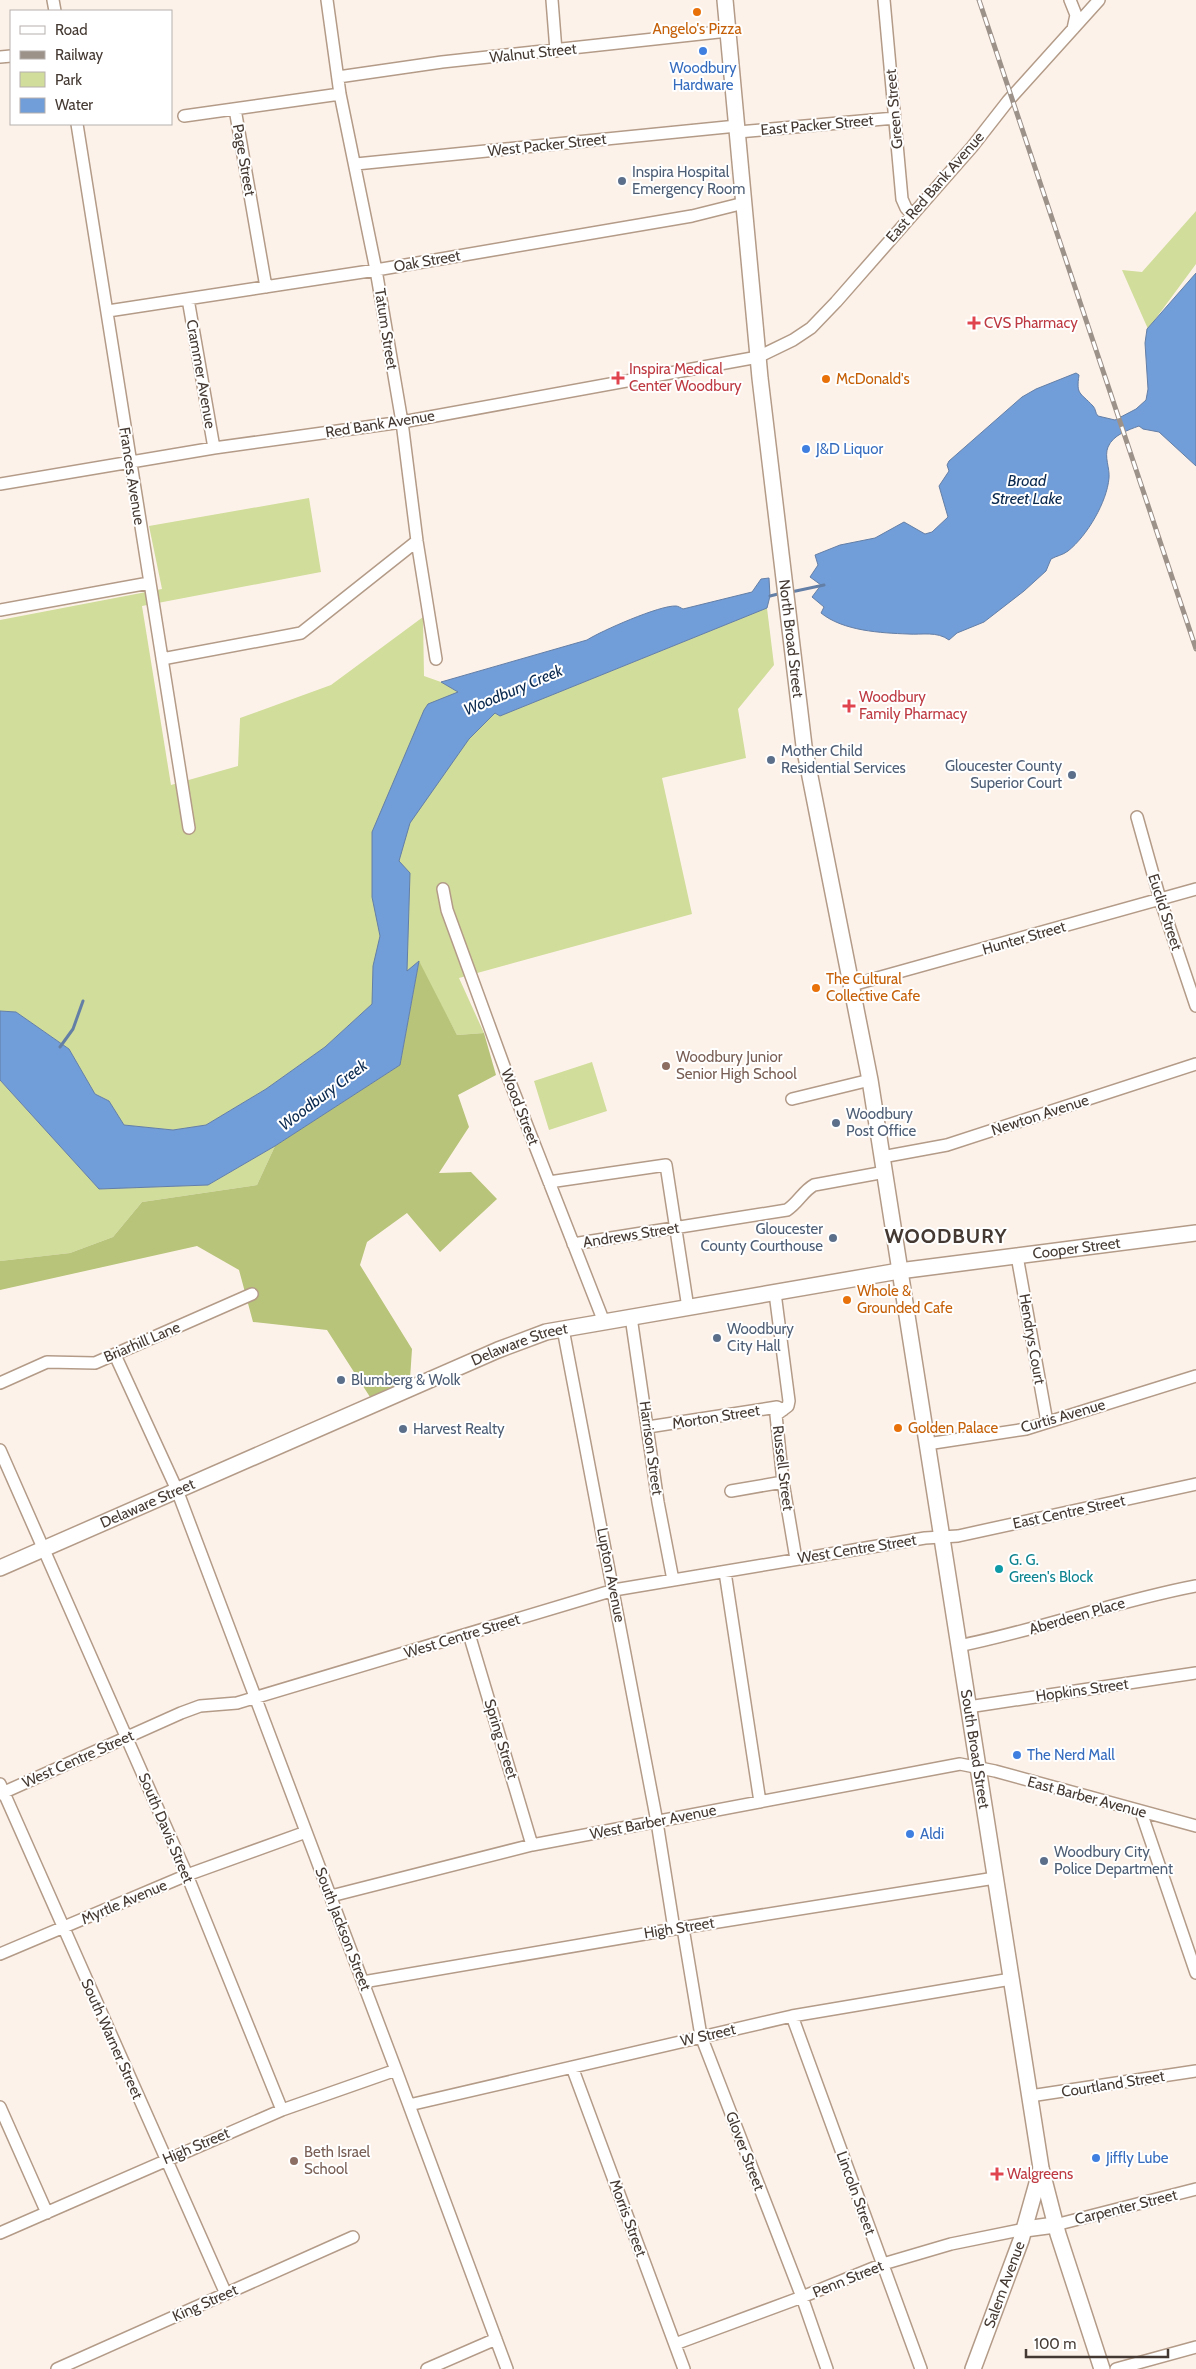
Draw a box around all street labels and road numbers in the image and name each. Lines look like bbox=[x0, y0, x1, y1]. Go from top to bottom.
street label: Walnut Street bbox=[489, 39, 577, 67]
street label: Green Street bbox=[882, 68, 906, 150]
street label: East Packer Street bbox=[760, 111, 874, 139]
street label: Page Street bbox=[229, 123, 259, 197]
street label: East Red Bank Avenue bbox=[882, 128, 988, 246]
street label: West Packer Street bbox=[487, 130, 607, 160]
street label: Oak Street bbox=[392, 246, 462, 276]
street label: Tatum Street bbox=[371, 287, 401, 371]
street label: Crammer Avenue bbox=[183, 318, 220, 430]
street label: Red Bank Avenue bbox=[324, 406, 436, 442]
street label: Frances Avenue bbox=[115, 426, 149, 527]
street label: North Broad Street bbox=[775, 578, 807, 699]
street label: Euclid Street bbox=[1144, 871, 1186, 953]
street label: Hunter Street bbox=[980, 918, 1068, 958]
street label: Wood Street bbox=[497, 1066, 543, 1148]
street label: Newton Avenue bbox=[989, 1091, 1091, 1139]
street label: Andrews Street bbox=[582, 1219, 680, 1251]
street label: Cooper Street bbox=[1031, 1234, 1121, 1263]
street label: Hendrys Court bbox=[1015, 1292, 1049, 1386]
street label: Briarhill Lane bbox=[101, 1318, 183, 1366]
street label: Delaware Street bbox=[468, 1319, 569, 1370]
street label: Curtis Avenue bbox=[1019, 1395, 1108, 1437]
street label: Harrison Street bbox=[635, 1400, 667, 1496]
street label: Morton Street bbox=[671, 1401, 761, 1433]
street label: Russell Street bbox=[769, 1424, 797, 1512]
street label: Delaware Street bbox=[97, 1475, 198, 1532]
street label: East Centre Street bbox=[1011, 1491, 1127, 1533]
street label: Lupton Avenue bbox=[593, 1526, 629, 1624]
street label: West Centre Street bbox=[796, 1531, 918, 1567]
street label: Aberdeen Place bbox=[1027, 1594, 1127, 1638]
street label: West Centre Street bbox=[402, 1610, 522, 1662]
street label: Hopkins Street bbox=[1034, 1675, 1130, 1705]
street label: South Broad Street bbox=[957, 1688, 993, 1810]
street label: Spring Street bbox=[480, 1697, 522, 1781]
street label: West Centre Street bbox=[19, 1726, 137, 1792]
street label: South Davis Street bbox=[135, 1770, 197, 1886]
street label: East Barber Avenue bbox=[1025, 1772, 1149, 1822]
street label: West Barber Avenue bbox=[588, 1801, 718, 1843]
street label: South Jackson Street bbox=[311, 1865, 375, 1993]
street label: Myrtle Avenue bbox=[78, 1876, 170, 1928]
street label: High Street bbox=[642, 1914, 716, 1942]
street label: South Warner Street bbox=[77, 1976, 147, 2102]
street label: W Street bbox=[679, 2020, 737, 2050]
street label: Courtland Street bbox=[1060, 2067, 1166, 2101]
street label: Glover Street bbox=[722, 2109, 768, 2193]
street label: High Street bbox=[160, 2124, 232, 2168]
street label: Lincoln Street bbox=[833, 2149, 879, 2237]
street label: Morris Street bbox=[606, 2177, 650, 2259]
street label: Carpenter Street bbox=[1073, 2186, 1179, 2228]
street label: Salem Avenue bbox=[980, 2238, 1029, 2331]
street label: Penn Street bbox=[810, 2257, 886, 2301]
street label: King Street bbox=[169, 2281, 241, 2325]

